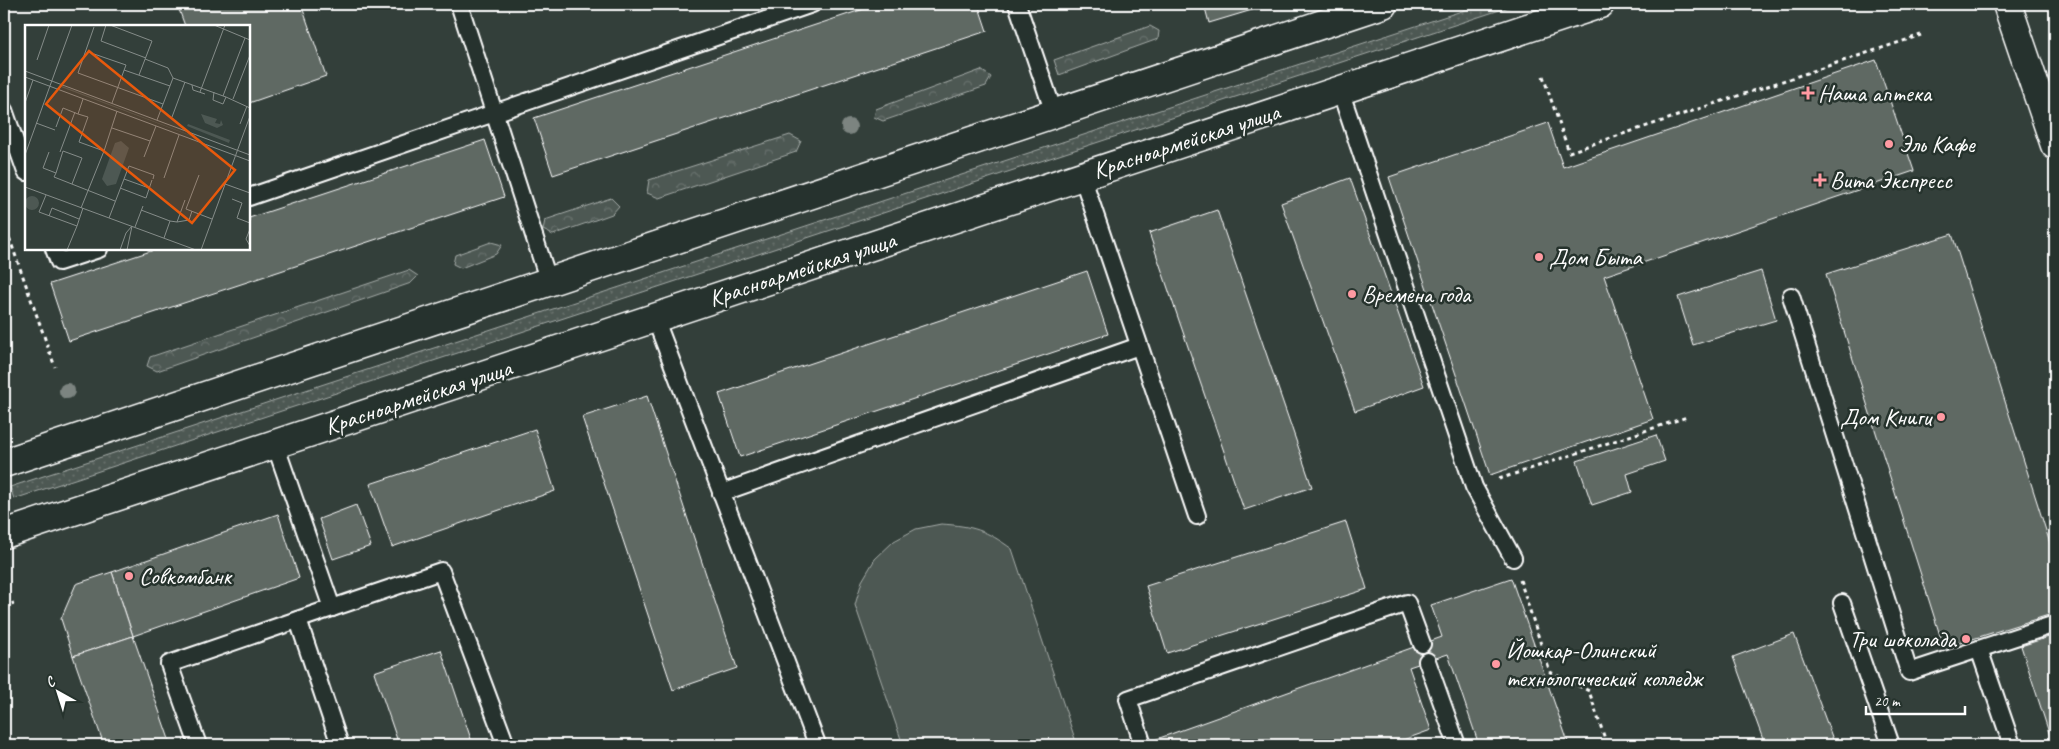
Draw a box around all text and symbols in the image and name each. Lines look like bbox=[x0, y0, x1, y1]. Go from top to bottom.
inset map bbox=[25, 25, 250, 250]
place label: Наша аптека bbox=[1818, 78, 1932, 108]
marker: Наша аптека bbox=[1802, 87, 1814, 99]
street label: Красноармейская улица bbox=[1089, 96, 1285, 185]
place label: Эль Кафе bbox=[1899, 129, 1977, 159]
marker: Эль Кафе bbox=[1883, 138, 1895, 150]
place label: Вита Экспресс bbox=[1830, 165, 1953, 195]
marker: Вита Экспресс bbox=[1814, 174, 1826, 186]
street label: Красноармейская улица bbox=[705, 224, 901, 313]
place label: Дом Быта bbox=[1549, 242, 1643, 272]
marker: Дом Быта bbox=[1533, 251, 1545, 263]
place label: Времена года bbox=[1362, 279, 1472, 309]
marker: Времена года bbox=[1346, 288, 1358, 300]
street label: Красноармейская улица bbox=[321, 352, 517, 441]
place label: Дом Книги bbox=[1840, 402, 1933, 432]
marker: Дом Книги bbox=[1935, 411, 1947, 423]
place label: Совкомбанк bbox=[139, 561, 233, 591]
marker: Совкомбанк bbox=[123, 570, 135, 582]
place label: Три шоколада bbox=[1849, 624, 1957, 654]
marker: Три шоколада bbox=[1960, 633, 1972, 645]
place label: Йошкар-Олинский технологический колледж bbox=[1506, 635, 1705, 693]
marker: Йошкар-Олинский технологический колледж bbox=[1490, 658, 1502, 670]
north arrow bbox=[32, 666, 82, 716]
text: С bbox=[42, 672, 60, 691]
scale bar bbox=[1866, 684, 1965, 716]
text: 20 m bbox=[1874, 692, 1901, 711]

